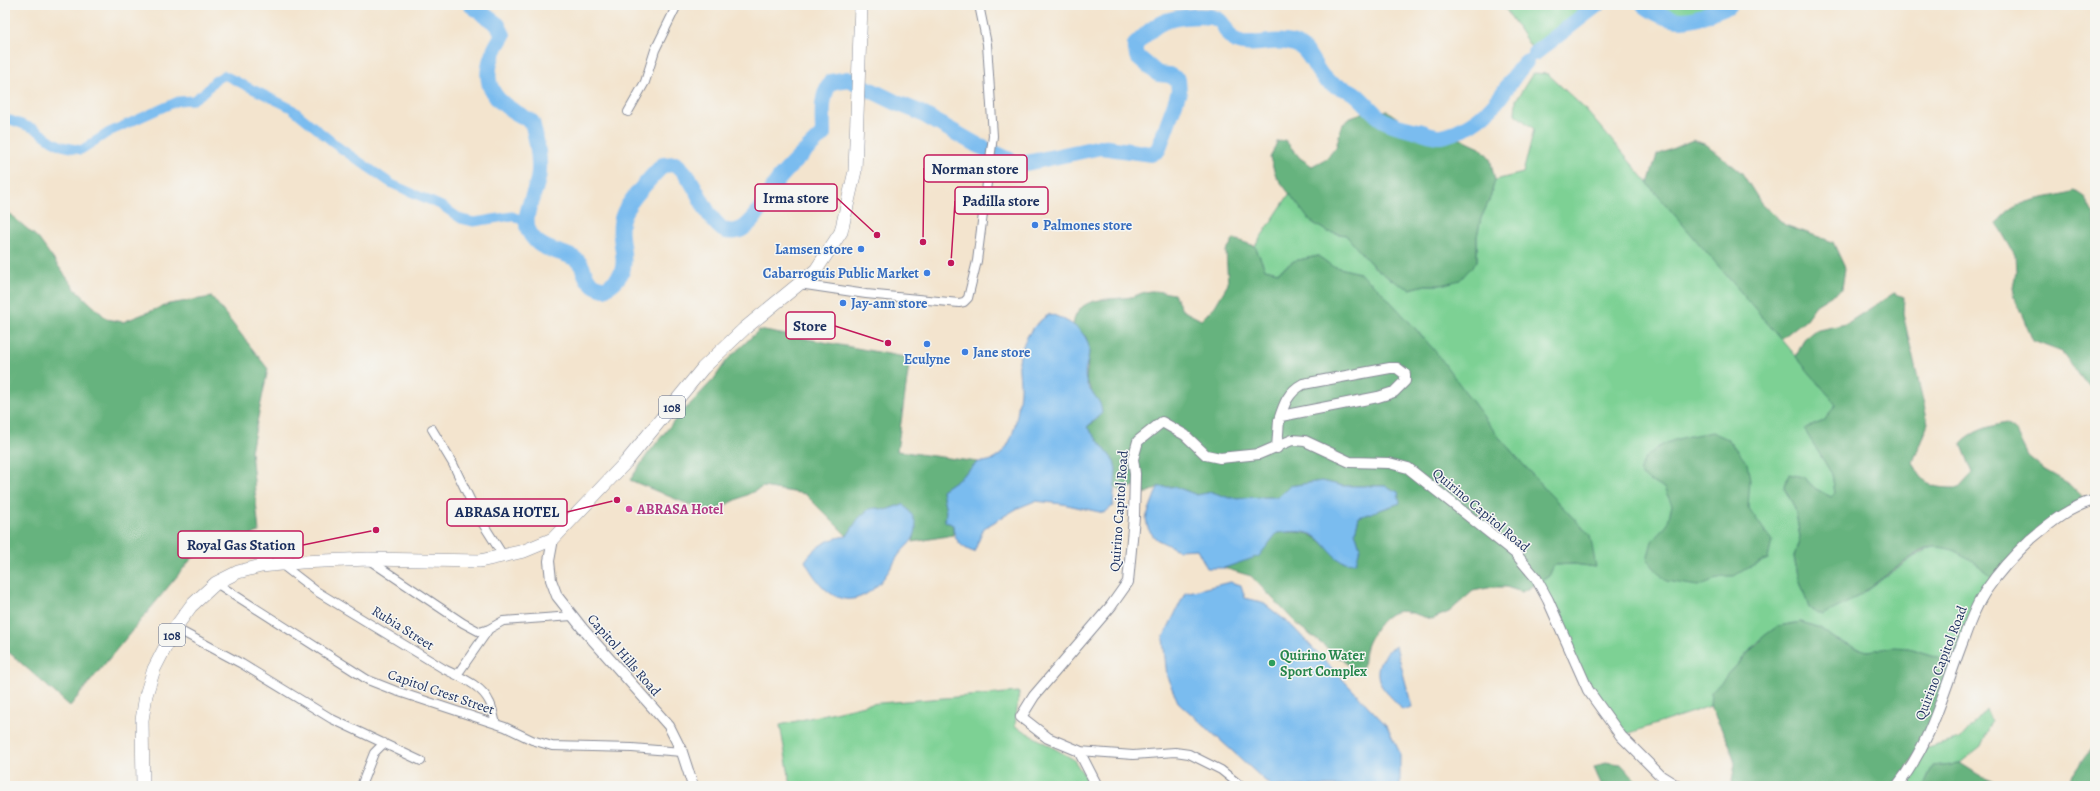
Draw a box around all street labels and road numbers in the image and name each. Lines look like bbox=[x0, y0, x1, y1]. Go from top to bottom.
road number: 108 bbox=[659, 396, 685, 418]
street label: Quirino Capitol Road bbox=[1105, 449, 1133, 572]
street label: Quirino Capitol Road bbox=[1428, 464, 1534, 557]
street label: Rubia Street bbox=[368, 601, 438, 655]
street label: Quirino Capitol Road bbox=[1910, 602, 1972, 723]
street label: Capitol Hills Road bbox=[583, 610, 665, 701]
road number: 108 bbox=[159, 624, 185, 646]
street label: Capitol Crest Street bbox=[385, 665, 497, 719]

